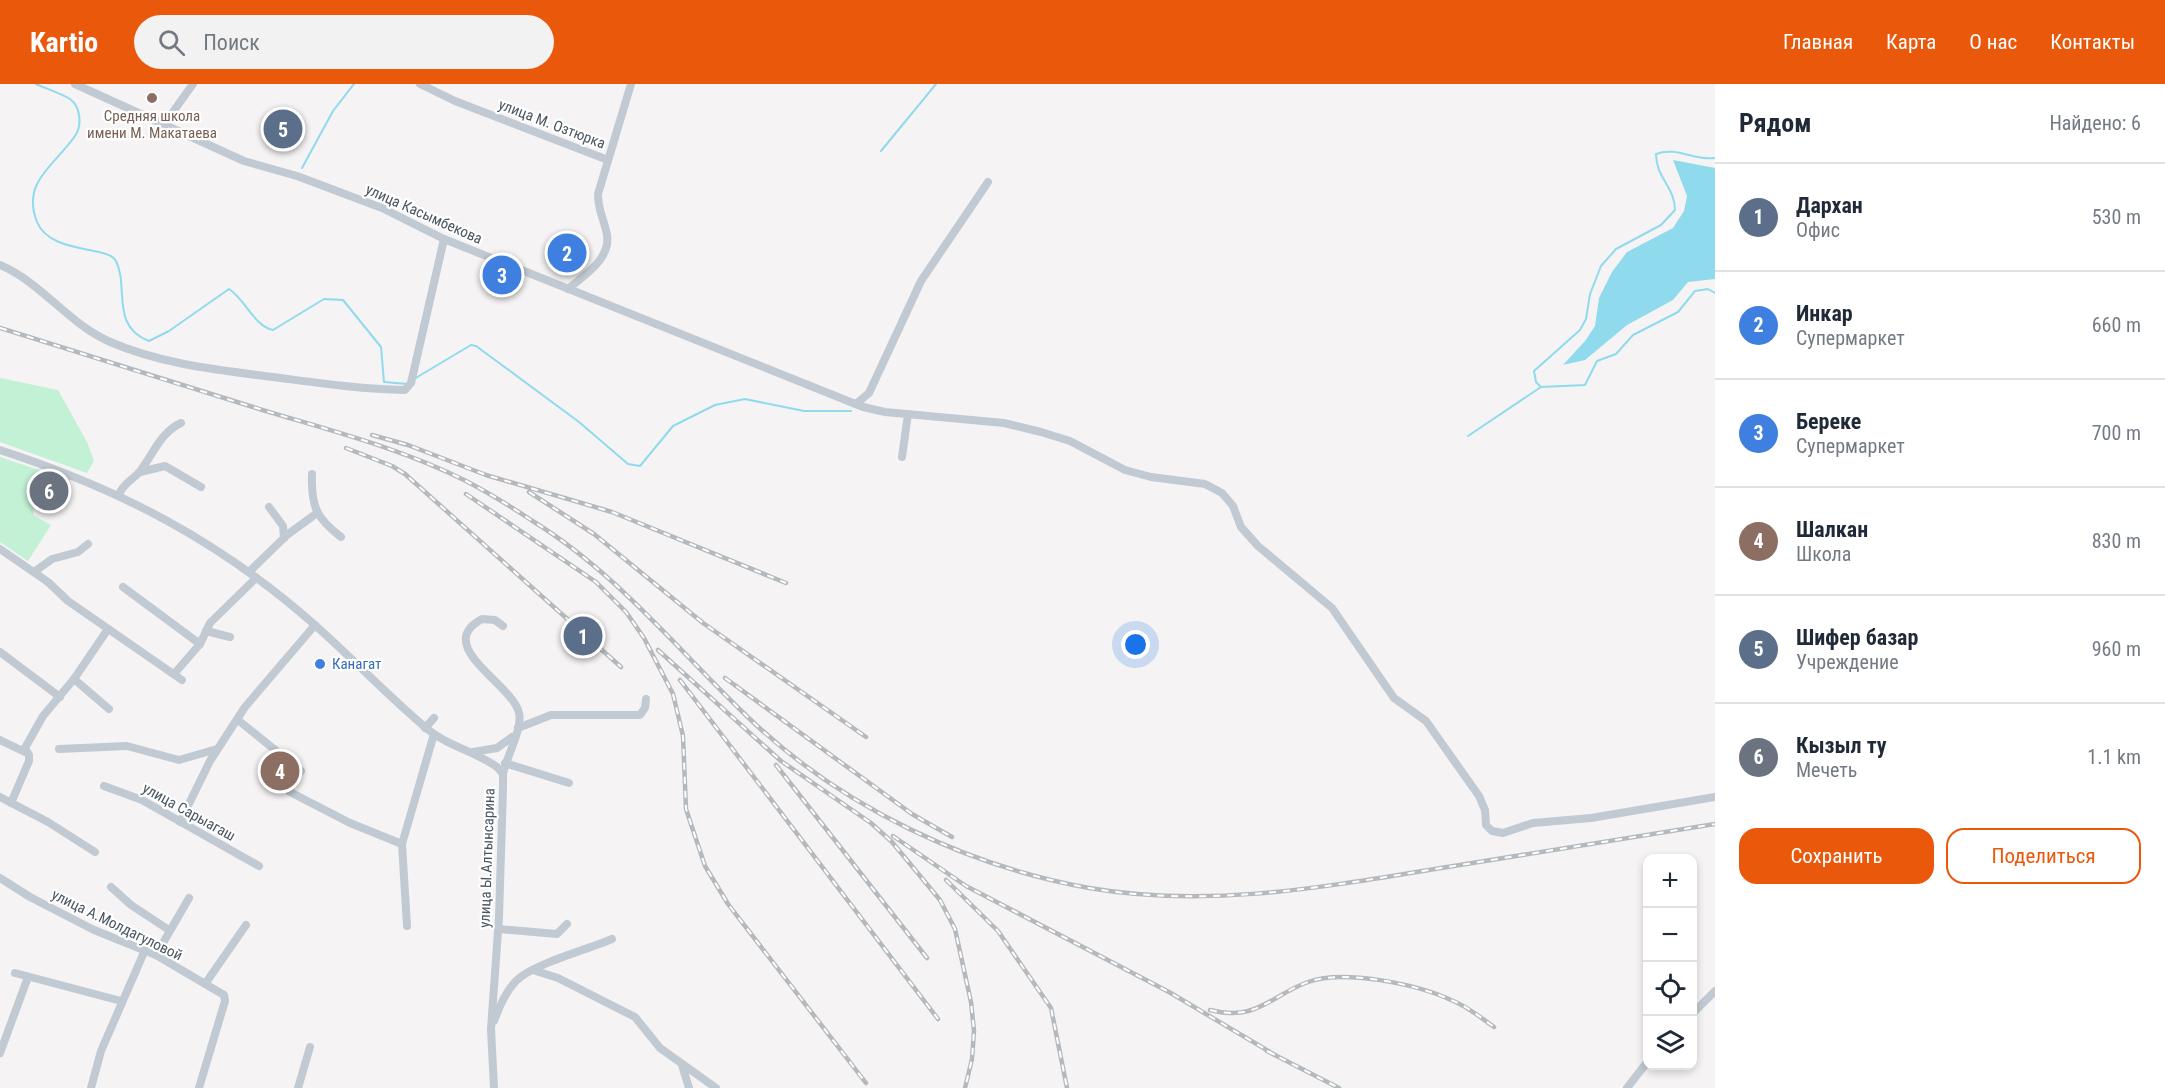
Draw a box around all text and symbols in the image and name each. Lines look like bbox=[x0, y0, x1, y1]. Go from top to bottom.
search box bbox=[134, 15, 554, 69]
text: Kartio bbox=[30, 26, 98, 59]
icon: search bbox=[155, 26, 188, 59]
text: Поиск bbox=[203, 30, 260, 55]
text: Главная bbox=[1783, 30, 1853, 54]
text: Карта bbox=[1886, 30, 1936, 54]
text: О нас bbox=[1969, 30, 2017, 54]
text: Контакты bbox=[2050, 30, 2135, 54]
marker: Средняя школа имени М. Макатаева bbox=[145, 91, 159, 105]
street label: улица М. Озтюрка bbox=[496, 95, 608, 153]
pin: 5 bbox=[264, 106, 302, 152]
place label: Средняя школа имени М. Макатаева bbox=[87, 107, 217, 142]
text: Рядом bbox=[1739, 108, 1811, 138]
text: Найдено: 6 bbox=[2049, 111, 2141, 135]
street label: улица Касымбекова bbox=[363, 180, 485, 248]
text: Дархан bbox=[1796, 193, 1863, 218]
text: 1 bbox=[1753, 205, 1764, 229]
text: 530 m bbox=[2092, 205, 2141, 229]
text: Офис bbox=[1796, 218, 1840, 242]
pin: 2 bbox=[548, 230, 586, 276]
pin: 3 bbox=[482, 252, 522, 297]
text: Инкар bbox=[1796, 301, 1853, 326]
text: 2 bbox=[1753, 313, 1764, 337]
text: 660 m bbox=[2092, 313, 2141, 337]
text: Супермаркет bbox=[1796, 326, 1905, 350]
text: Береке bbox=[1796, 409, 1861, 434]
text: 3 bbox=[1753, 421, 1764, 445]
text: 700 m bbox=[2092, 421, 2141, 445]
text: Супермаркет bbox=[1796, 434, 1905, 458]
pin: 6 bbox=[29, 468, 68, 514]
text: Шалкан bbox=[1796, 517, 1868, 542]
text: 4 bbox=[1753, 529, 1764, 553]
text: 830 m bbox=[2092, 529, 2141, 553]
text: Школа bbox=[1796, 542, 1851, 566]
pin: 1 bbox=[564, 614, 602, 658]
text: Шифер базар bbox=[1796, 625, 1918, 650]
your location bbox=[1121, 630, 1150, 659]
text: 5 bbox=[1753, 637, 1764, 661]
text: 960 m bbox=[2092, 637, 2141, 661]
text: Учреждение bbox=[1796, 650, 1899, 674]
place label: Канагат bbox=[332, 655, 381, 673]
marker: Канагат bbox=[313, 657, 327, 671]
text: Кызыл ту bbox=[1796, 733, 1887, 758]
text: 6 bbox=[1753, 745, 1764, 769]
text: 1.1 km bbox=[2087, 745, 2141, 769]
pin: 4 bbox=[260, 748, 300, 794]
text: Мечеть bbox=[1796, 758, 1857, 782]
street label: улица Сарыагаш bbox=[139, 779, 239, 845]
street label: улица Ы.Алтынсарина bbox=[476, 788, 498, 928]
button: Сохранить bbox=[1739, 828, 1934, 884]
button: Поделиться bbox=[1946, 828, 2141, 884]
map controls bbox=[1643, 854, 1697, 1070]
button: + bbox=[1643, 854, 1697, 908]
street label: улица А.Молдагуловой bbox=[49, 885, 185, 965]
button: − bbox=[1643, 908, 1697, 962]
button: locate bbox=[1643, 962, 1697, 1016]
button: layers bbox=[1643, 1016, 1697, 1070]

